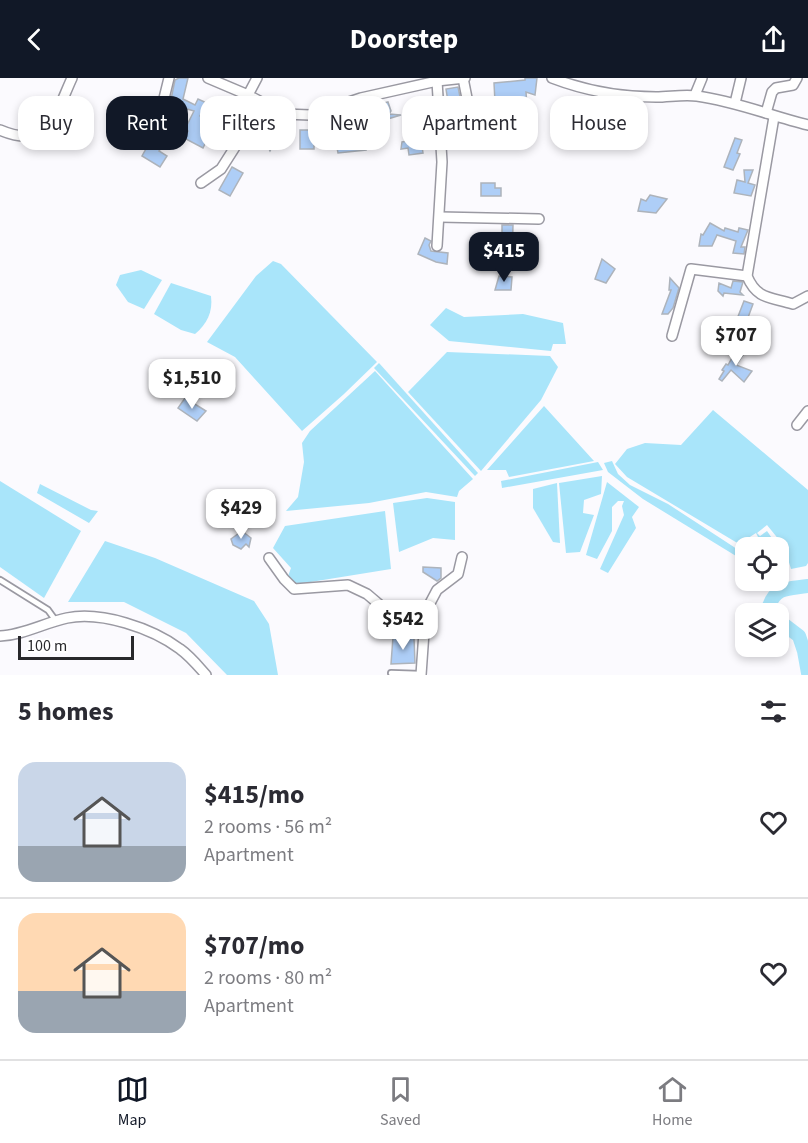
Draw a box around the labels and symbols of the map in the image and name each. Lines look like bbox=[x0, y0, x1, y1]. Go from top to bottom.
pin: $415 bbox=[468, 232, 540, 283]
pin: $707 bbox=[700, 316, 772, 367]
pin: $1,510 bbox=[143, 359, 241, 410]
pin: $429 bbox=[205, 489, 277, 540]
pin: $542 bbox=[367, 600, 439, 651]
scale bar bbox=[18, 633, 134, 660]

